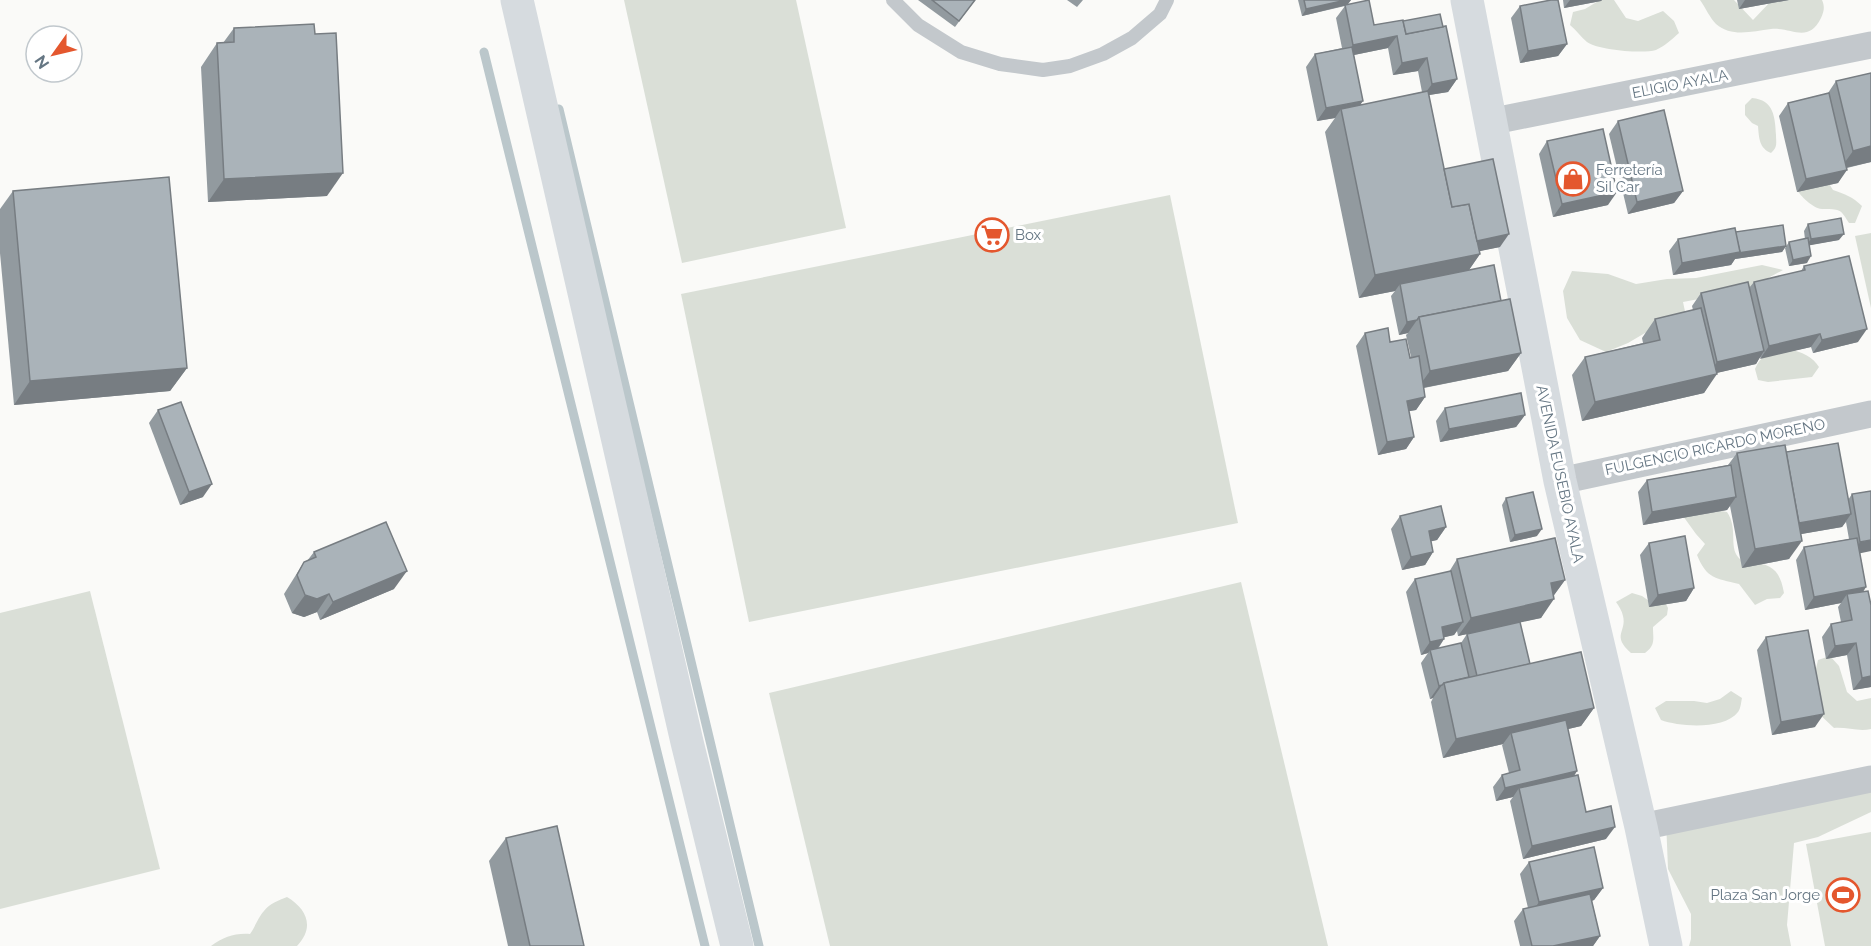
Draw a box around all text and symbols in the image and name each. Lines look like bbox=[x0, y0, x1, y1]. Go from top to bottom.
north arrow bbox=[24, 24, 84, 84]
text: N bbox=[31, 52, 53, 72]
street label: ELIGIO AYALA bbox=[1631, 66, 1729, 102]
shop icon: Ferretería Sil Car bbox=[1555, 161, 1591, 197]
place label: Ferretería Sil Car bbox=[1596, 161, 1663, 196]
supermarket icon: Box bbox=[974, 217, 1010, 253]
place label: Box bbox=[1015, 226, 1042, 244]
street label: AVENIDA EUSEBIO AYALA bbox=[1532, 383, 1588, 565]
street label: FULGENCIO RICARDO MORENO bbox=[1603, 415, 1827, 479]
sports icon: Plaza San Jorge bbox=[1825, 877, 1861, 913]
place label: Plaza San Jorge bbox=[1710, 886, 1820, 904]

